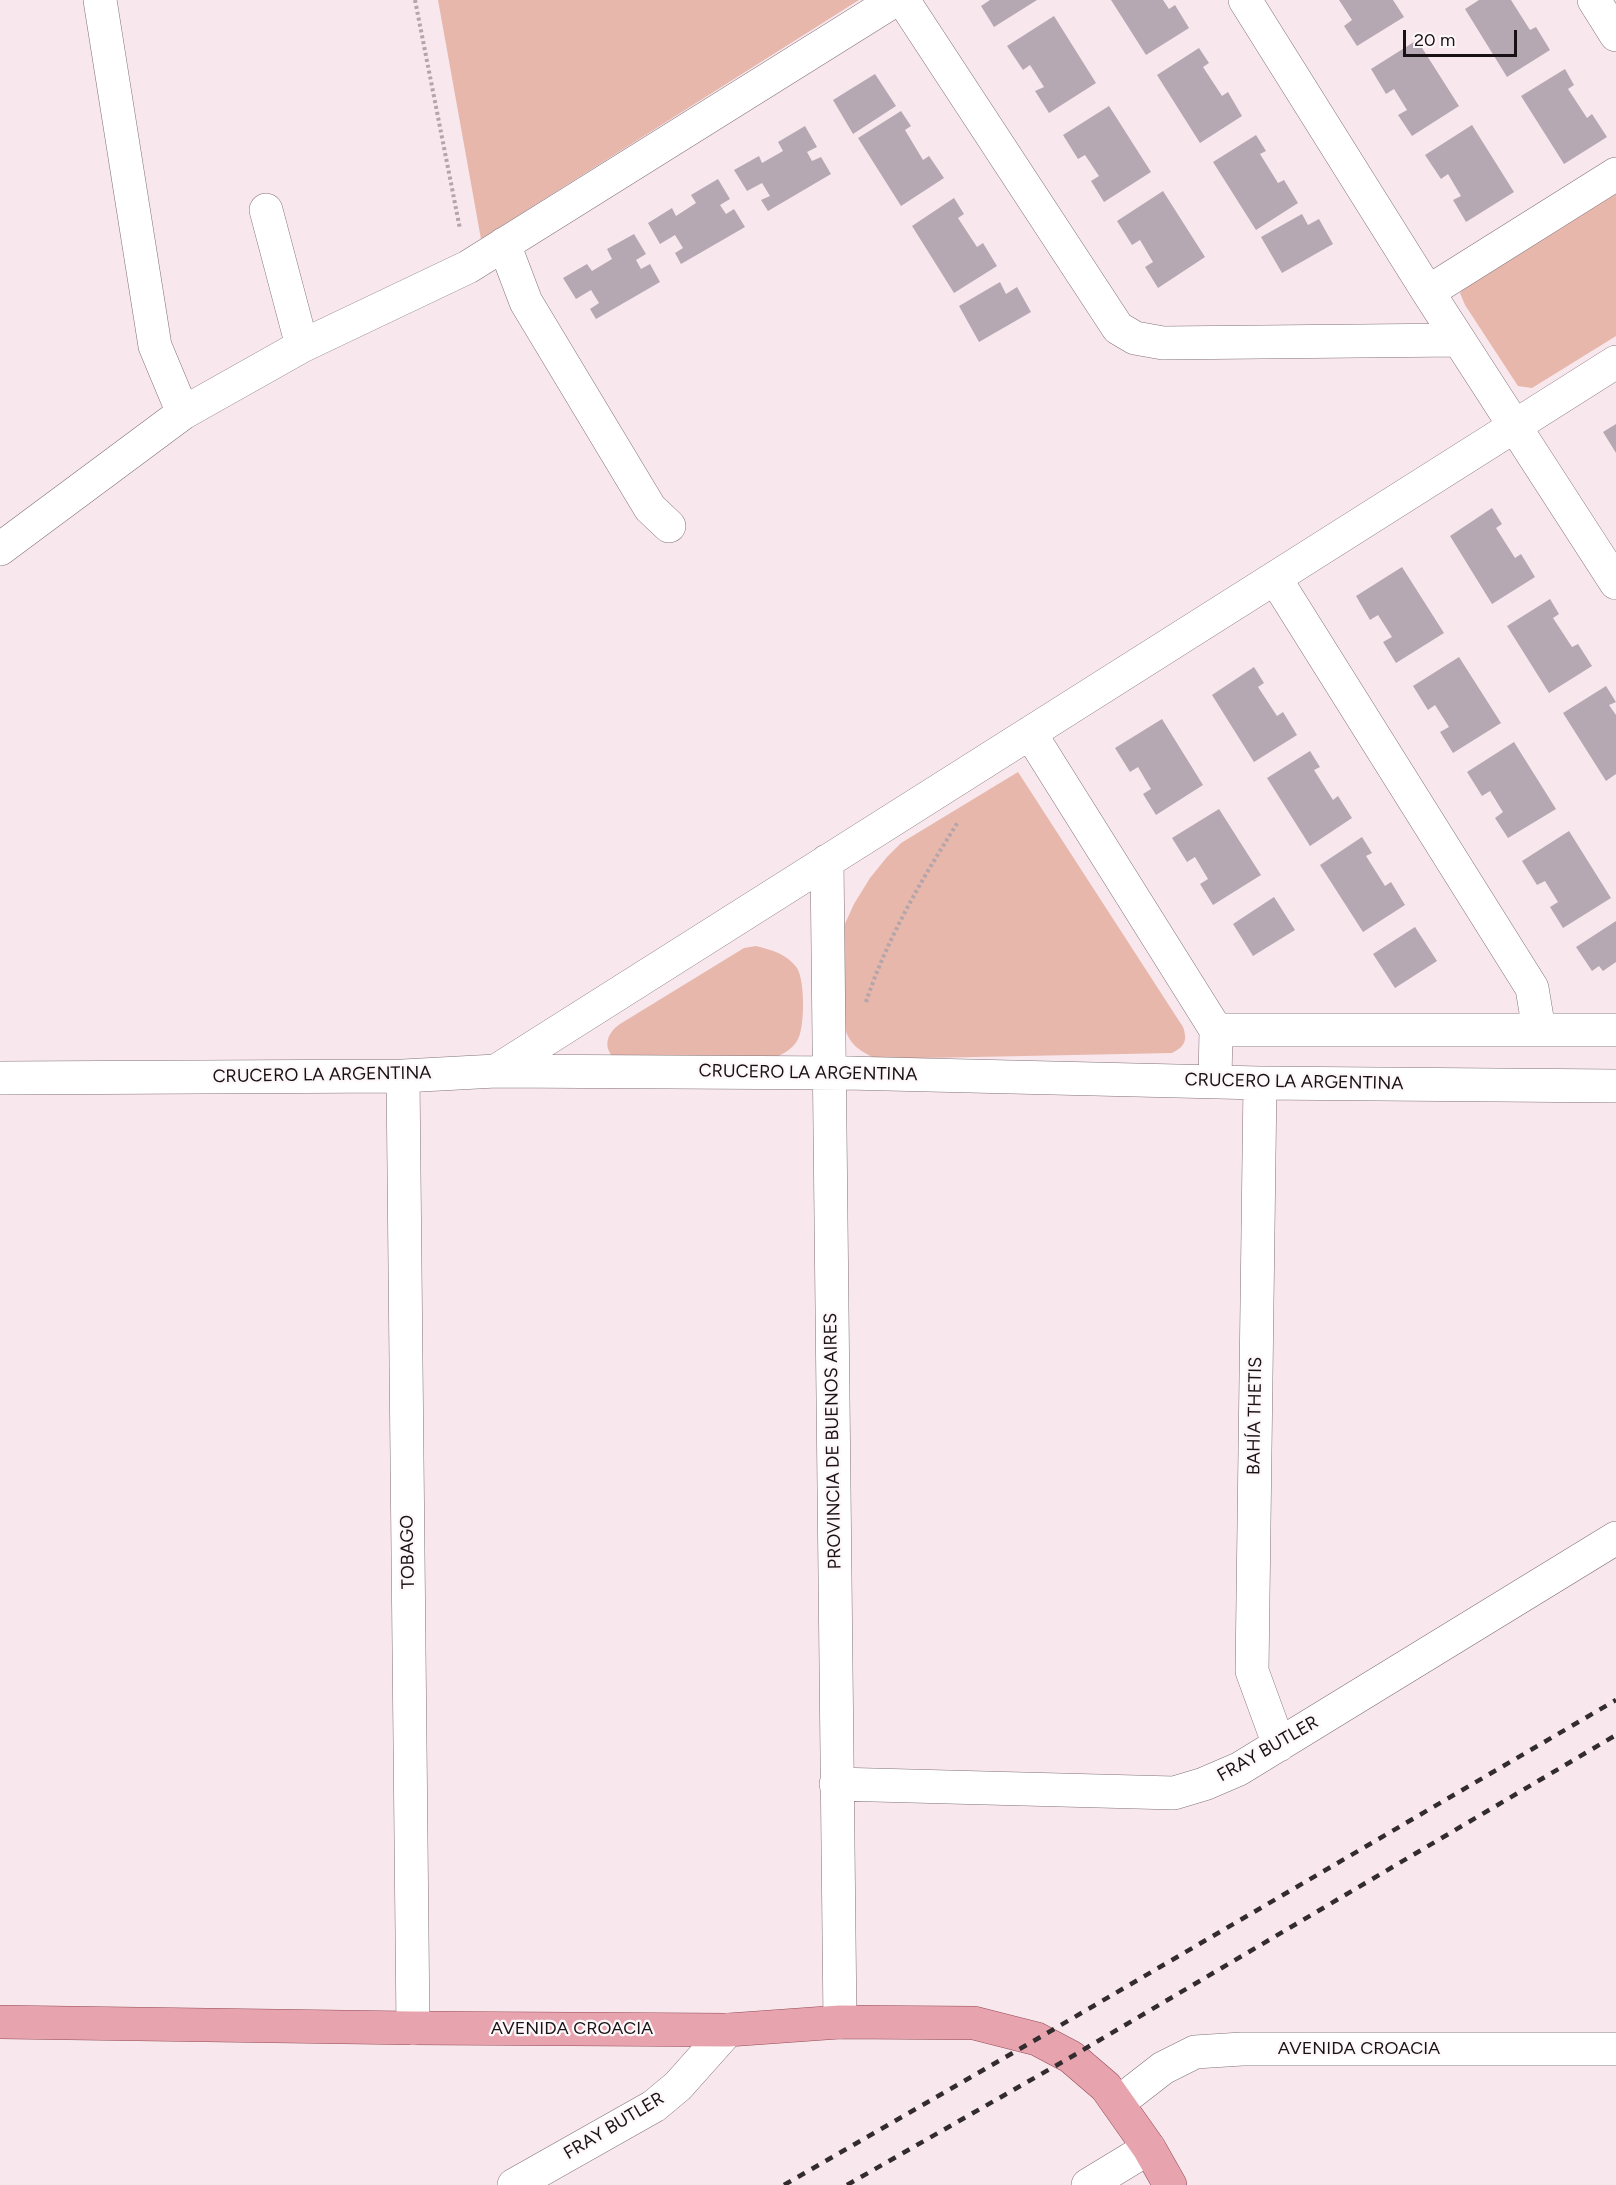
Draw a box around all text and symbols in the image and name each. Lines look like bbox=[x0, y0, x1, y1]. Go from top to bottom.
scale bar bbox=[1406, 18, 1520, 56]
text: 20 m bbox=[1414, 29, 1455, 51]
street label: CRUCERO LA ARGENTINA bbox=[698, 1060, 918, 1086]
street label: CRUCERO LA ARGENTINA bbox=[212, 1062, 432, 1088]
street label: CRUCERO LA ARGENTINA bbox=[1184, 1069, 1404, 1095]
street label: PROVINCIA DE BUENOS AIRES bbox=[820, 1313, 846, 1569]
street label: BAHÍA THETIS bbox=[1243, 1357, 1267, 1475]
street label: TOBAGO bbox=[397, 1515, 419, 1589]
street label: FRAY BUTLER bbox=[1214, 1711, 1322, 1787]
street label: AVENIDA CROACIA bbox=[491, 2018, 653, 2040]
street label: AVENIDA CROACIA bbox=[1278, 2038, 1440, 2060]
street label: FRAY BUTLER bbox=[560, 2088, 668, 2164]

